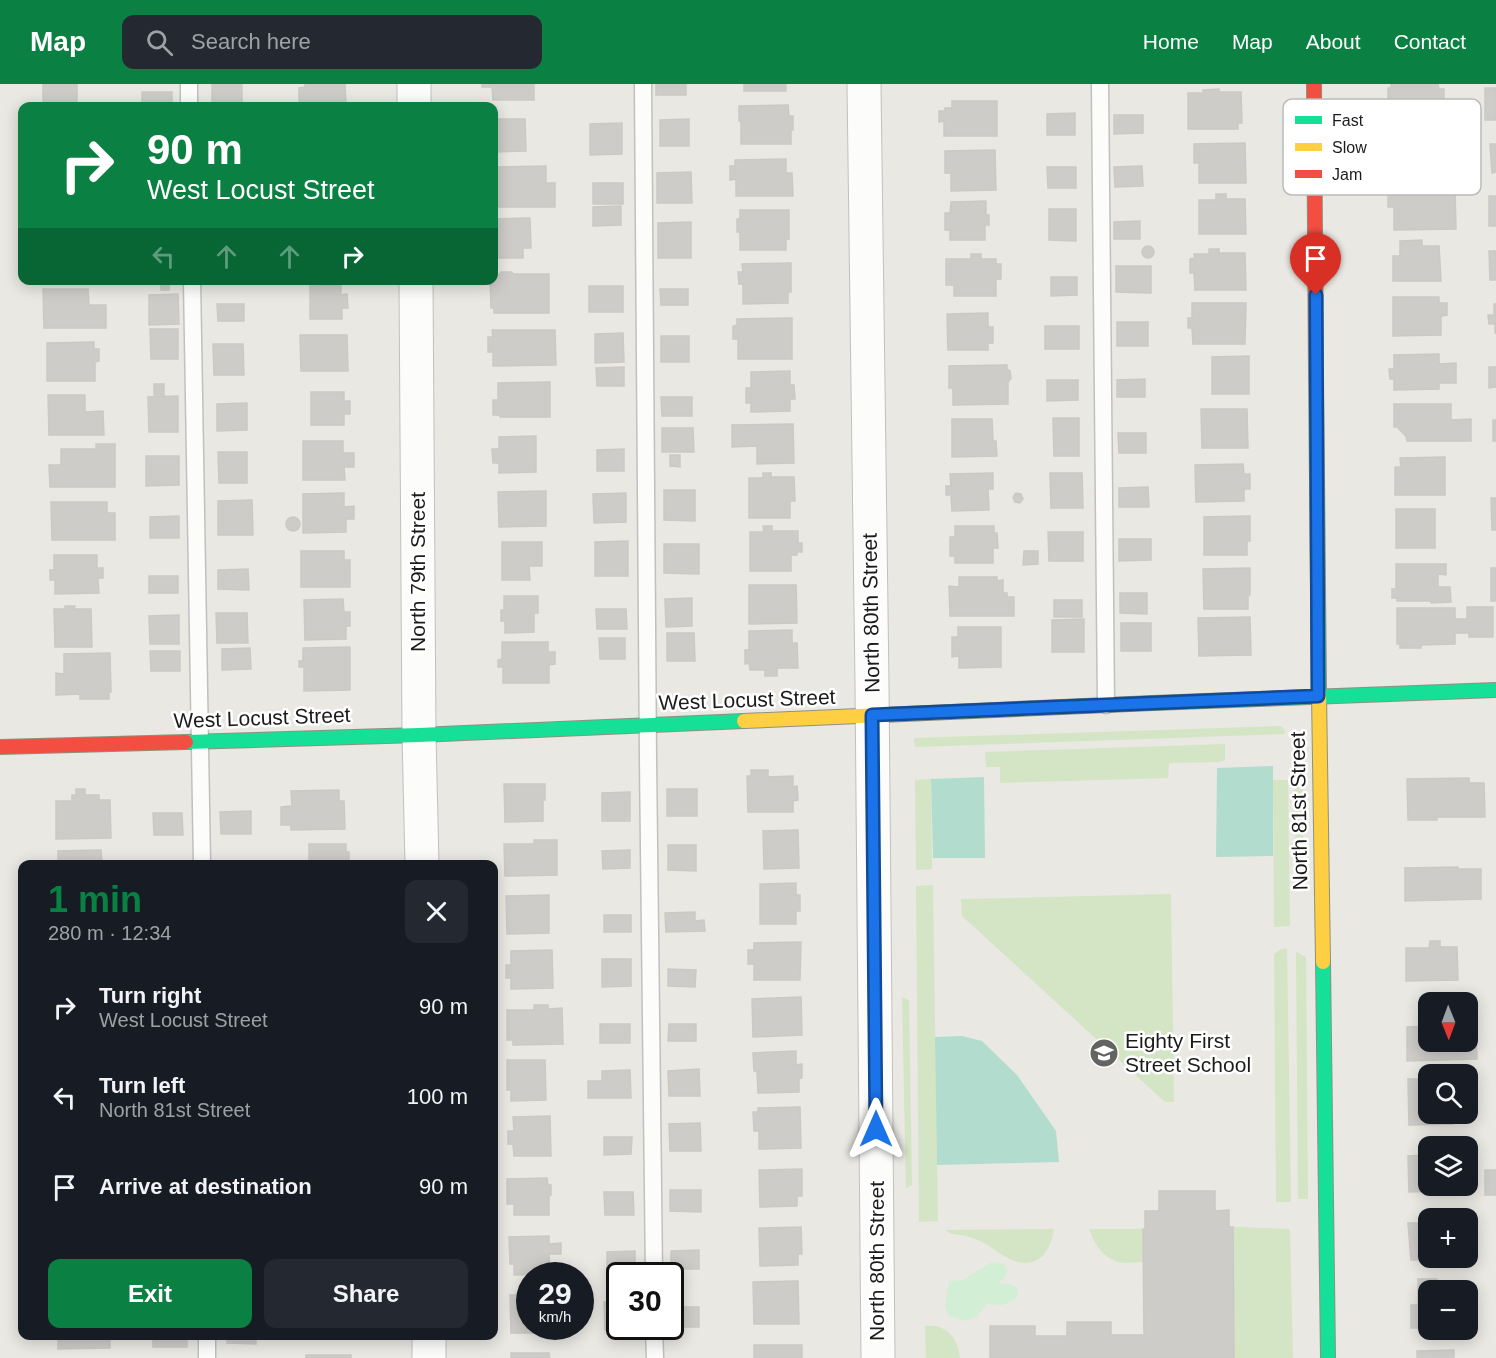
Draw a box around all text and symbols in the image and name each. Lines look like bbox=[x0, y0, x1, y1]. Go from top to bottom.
search box bbox=[122, 15, 542, 69]
text: Map bbox=[30, 26, 86, 57]
icon: search bbox=[143, 26, 176, 59]
text: Search here bbox=[191, 29, 311, 54]
text: Home bbox=[1143, 30, 1199, 53]
text: Map bbox=[1232, 30, 1273, 53]
text: About bbox=[1306, 30, 1361, 53]
text: Contact bbox=[1394, 30, 1466, 53]
legend bbox=[1283, 99, 1481, 195]
text: Fast bbox=[1332, 112, 1364, 129]
icon: right bbox=[48, 126, 126, 204]
text: 90 m bbox=[147, 126, 243, 173]
text: Slow bbox=[1332, 139, 1367, 156]
text: Jam bbox=[1332, 166, 1362, 183]
text: West Locust Street bbox=[147, 175, 375, 205]
pin bbox=[1290, 233, 1341, 295]
icon: left bbox=[147, 240, 180, 273]
icon: ahead bbox=[210, 240, 243, 273]
icon: ahead bbox=[273, 240, 306, 273]
icon: right bbox=[336, 240, 369, 273]
icon: arrive bbox=[1299, 242, 1332, 275]
street label: North 79th Street bbox=[406, 492, 429, 652]
street label: North 80th Street bbox=[858, 533, 883, 693]
street label: West Locust Street bbox=[658, 685, 836, 714]
street label: West Locust Street bbox=[173, 703, 351, 732]
street label: North 81st Street bbox=[1286, 731, 1311, 891]
text: 1 min bbox=[48, 879, 142, 920]
button: close bbox=[405, 880, 468, 943]
text: 280 m · 12:34 bbox=[48, 922, 171, 944]
text: Turn right bbox=[99, 983, 201, 1008]
icon: right bbox=[48, 991, 81, 1024]
north arrow bbox=[1418, 992, 1478, 1052]
map controls bbox=[1418, 992, 1478, 1340]
text: 90 m bbox=[419, 994, 468, 1019]
text: West Locust Street bbox=[99, 1009, 268, 1031]
place label: Eighty First Street School bbox=[1125, 1029, 1251, 1076]
school or university icon: Eighty First Street School bbox=[1088, 1037, 1120, 1069]
button: search bbox=[1418, 1064, 1478, 1124]
text: Turn left bbox=[99, 1073, 185, 1098]
icon: left bbox=[48, 1081, 81, 1114]
text: 100 m bbox=[407, 1084, 468, 1109]
position arrow bbox=[844, 1097, 908, 1161]
text: North 81st Street bbox=[99, 1099, 250, 1121]
button: layers bbox=[1418, 1136, 1478, 1196]
icon: arrive bbox=[48, 1171, 81, 1204]
text: Arrive at destination bbox=[99, 1174, 312, 1199]
text: 90 m bbox=[419, 1174, 468, 1199]
street label: North 80th Street bbox=[865, 1181, 888, 1341]
button: + bbox=[1418, 1208, 1478, 1268]
button: Exit bbox=[48, 1259, 252, 1328]
button: Share bbox=[264, 1259, 468, 1328]
speed limit sign: 30 bbox=[606, 1262, 684, 1340]
text: 29 bbox=[538, 1277, 572, 1310]
button: − bbox=[1418, 1280, 1478, 1340]
text: km/h bbox=[539, 1308, 571, 1325]

